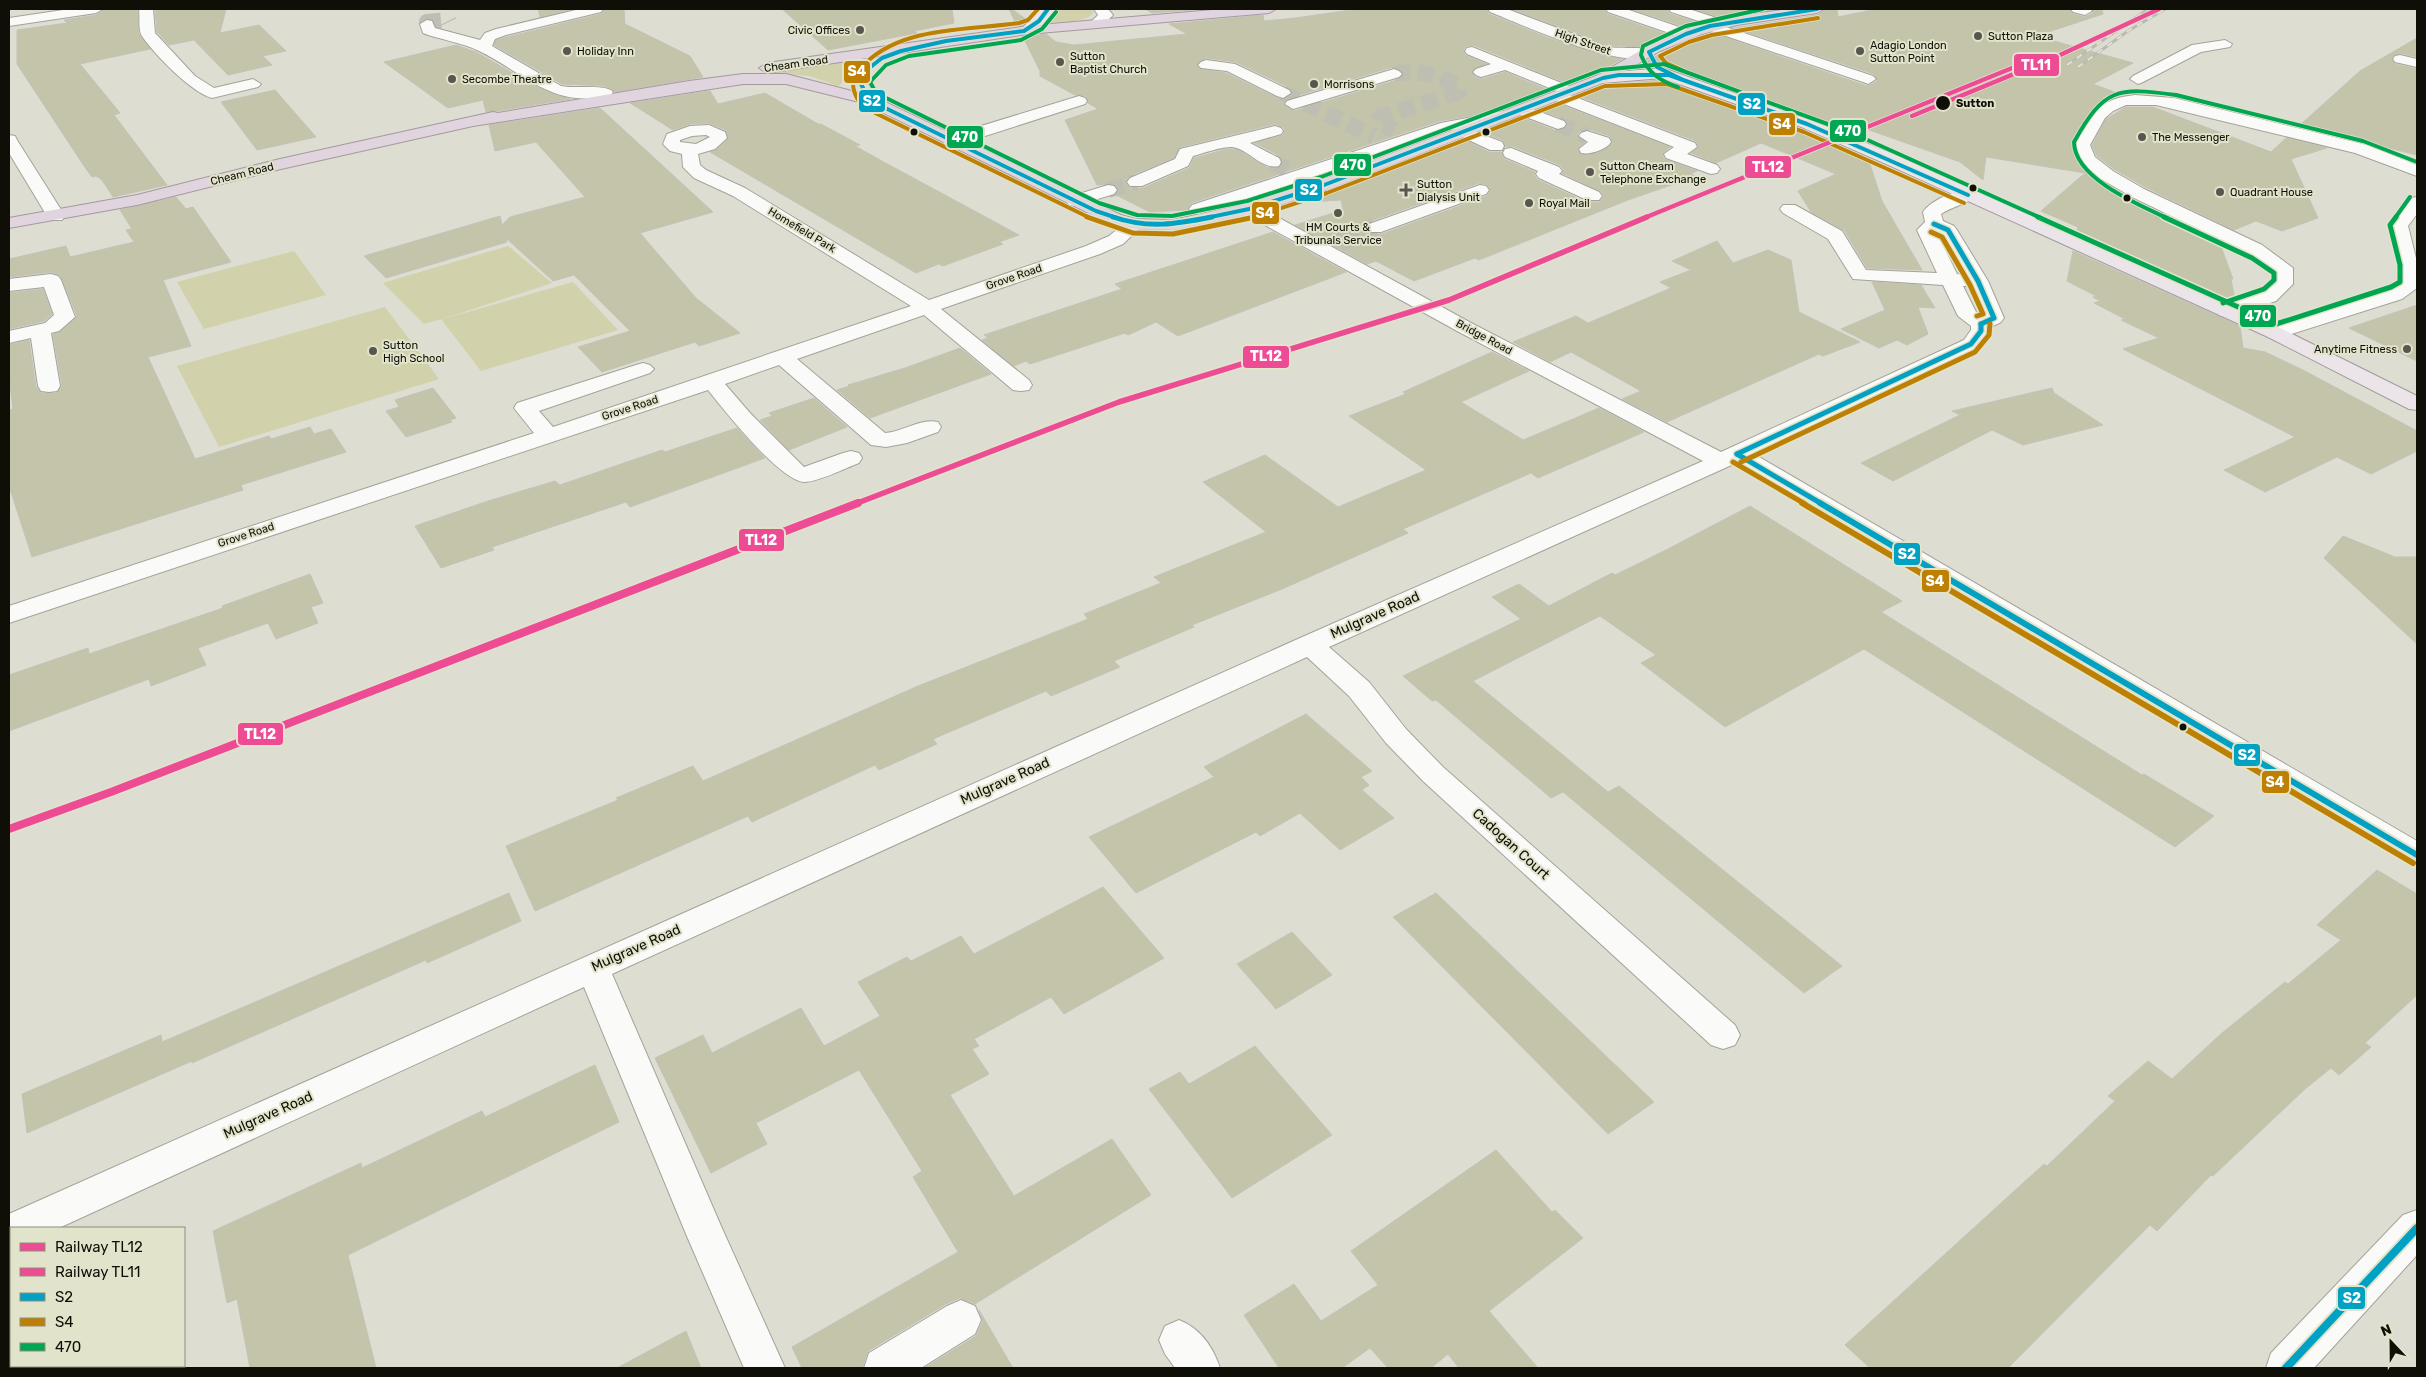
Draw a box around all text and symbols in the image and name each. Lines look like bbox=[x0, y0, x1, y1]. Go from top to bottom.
place label: Civic Offices bbox=[788, 24, 850, 37]
marker: Civic Offices bbox=[854, 24, 866, 36]
street label: High Street bbox=[1553, 26, 1613, 58]
marker: Sutton Plaza bbox=[1972, 30, 1984, 42]
place label: Sutton Plaza bbox=[1988, 30, 2053, 43]
place label: Adagio London Sutton Point bbox=[1870, 39, 1947, 65]
marker: Holiday Inn bbox=[561, 45, 573, 57]
place label: Holiday Inn bbox=[577, 45, 634, 58]
marker: Adagio London Sutton Point bbox=[1854, 45, 1866, 57]
place label: Sutton Baptist Church bbox=[1070, 50, 1147, 76]
street label: Cheam Road bbox=[763, 53, 829, 75]
line badge: TL11 bbox=[2013, 53, 2060, 77]
marker: Sutton Baptist Church bbox=[1054, 56, 1066, 68]
text: TL11 bbox=[2021, 57, 2051, 74]
line badge: S4 bbox=[843, 60, 871, 84]
text: S4 bbox=[848, 63, 867, 80]
marker: Secombe Theatre bbox=[446, 73, 458, 85]
place label: Secombe Theatre bbox=[462, 73, 552, 86]
marker: Morrisons bbox=[1308, 78, 1320, 90]
place label: Morrisons bbox=[1324, 78, 1375, 91]
line badge: S2 bbox=[858, 89, 886, 113]
line badge: S2 bbox=[1737, 92, 1766, 116]
text: S2 bbox=[863, 93, 881, 110]
marker: Sutton bbox=[1934, 94, 1952, 112]
text: S2 bbox=[1743, 96, 1761, 113]
place label: Sutton bbox=[1956, 97, 1994, 110]
line badge: S4 bbox=[1768, 112, 1796, 136]
text: S4 bbox=[1773, 116, 1792, 133]
line badge: 470 bbox=[1829, 119, 1867, 143]
text: 470 bbox=[1835, 123, 1861, 140]
line badge: 470 bbox=[946, 125, 984, 149]
unlabelled marker bbox=[909, 127, 919, 137]
unlabelled marker bbox=[1481, 127, 1491, 137]
text: 470 bbox=[952, 129, 978, 146]
marker: The Messenger bbox=[2136, 131, 2148, 143]
place label: The Messenger bbox=[2152, 131, 2230, 144]
line badge: 470 bbox=[1333, 153, 1372, 177]
line badge: TL12 bbox=[1744, 155, 1792, 179]
text: 470 bbox=[1340, 157, 1366, 174]
text: TL12 bbox=[1752, 159, 1784, 176]
street label: Cheam Road bbox=[209, 160, 275, 188]
place label: Sutton Cheam Telephone Exchange bbox=[1600, 160, 1706, 186]
marker: Sutton Cheam Telephone Exchange bbox=[1584, 166, 1596, 178]
line badge: S2 bbox=[1294, 178, 1323, 202]
place label: Sutton Dialysis Unit bbox=[1417, 178, 1481, 204]
text: S2 bbox=[1300, 182, 1318, 199]
marker: Sutton Dialysis Unit bbox=[1399, 183, 1413, 197]
unlabelled marker bbox=[1968, 183, 1978, 193]
marker: Quadrant House bbox=[2214, 186, 2226, 198]
place label: Quadrant House bbox=[2230, 186, 2313, 199]
unlabelled marker bbox=[2122, 193, 2132, 203]
marker: Royal Mail bbox=[1523, 197, 1535, 209]
place label: Royal Mail bbox=[1539, 197, 1590, 210]
line badge: S4 bbox=[1251, 201, 1280, 225]
street label: Homefield Park bbox=[766, 205, 839, 256]
text: S4 bbox=[1256, 205, 1275, 222]
marker: HM Courts & Tribunals Service bbox=[1332, 207, 1344, 219]
place label: HM Courts & Tribunals Service bbox=[1294, 221, 1382, 247]
street label: Grove Road bbox=[984, 261, 1044, 293]
line badge: 470 bbox=[2239, 304, 2277, 328]
text: 470 bbox=[2245, 308, 2271, 325]
street label: Bridge Road bbox=[1453, 317, 1515, 357]
place label: Sutton High School bbox=[383, 339, 444, 365]
place label: Anytime Fitness bbox=[2314, 343, 2397, 356]
marker: Anytime Fitness bbox=[2401, 343, 2413, 355]
marker: Sutton High School bbox=[367, 345, 379, 357]
line badge: TL12 bbox=[1242, 345, 1290, 369]
text: TL12 bbox=[1250, 348, 1282, 365]
street label: Grove Road bbox=[600, 393, 660, 423]
street label: Grove Road bbox=[216, 520, 276, 550]
line badge: TL12 bbox=[738, 528, 785, 552]
text: TL12 bbox=[745, 532, 777, 549]
line badge: S2 bbox=[1893, 542, 1921, 566]
text: S2 bbox=[1898, 546, 1916, 563]
line badge: S4 bbox=[1921, 569, 1950, 593]
text: S4 bbox=[1926, 573, 1945, 590]
street label: Mulgrave Road bbox=[1328, 588, 1422, 642]
line badge: TL12 bbox=[237, 722, 284, 746]
unlabelled marker bbox=[2178, 722, 2188, 732]
text: TL12 bbox=[244, 726, 276, 743]
line badge: S2 bbox=[2233, 743, 2261, 767]
text: S2 bbox=[2238, 747, 2256, 764]
street label: Mulgrave Road bbox=[958, 754, 1052, 808]
line badge: S4 bbox=[2261, 770, 2290, 794]
text: S4 bbox=[2266, 774, 2285, 791]
street label: Cadogan Court bbox=[1469, 805, 1553, 883]
street label: Mulgrave Road bbox=[589, 921, 683, 975]
street label: Mulgrave Road bbox=[221, 1088, 315, 1142]
legend bbox=[10, 1227, 185, 1367]
text: Railway TL12 bbox=[55, 1238, 143, 1256]
text: Railway TL11 bbox=[55, 1263, 140, 1281]
line badge: S2 bbox=[2337, 1286, 2366, 1310]
text: S2 bbox=[55, 1288, 73, 1306]
text: S2 bbox=[2343, 1290, 2361, 1307]
text: S4 bbox=[55, 1313, 74, 1331]
north arrow bbox=[2366, 1317, 2416, 1367]
text: N bbox=[2378, 1321, 2394, 1340]
text: 470 bbox=[55, 1338, 81, 1356]

